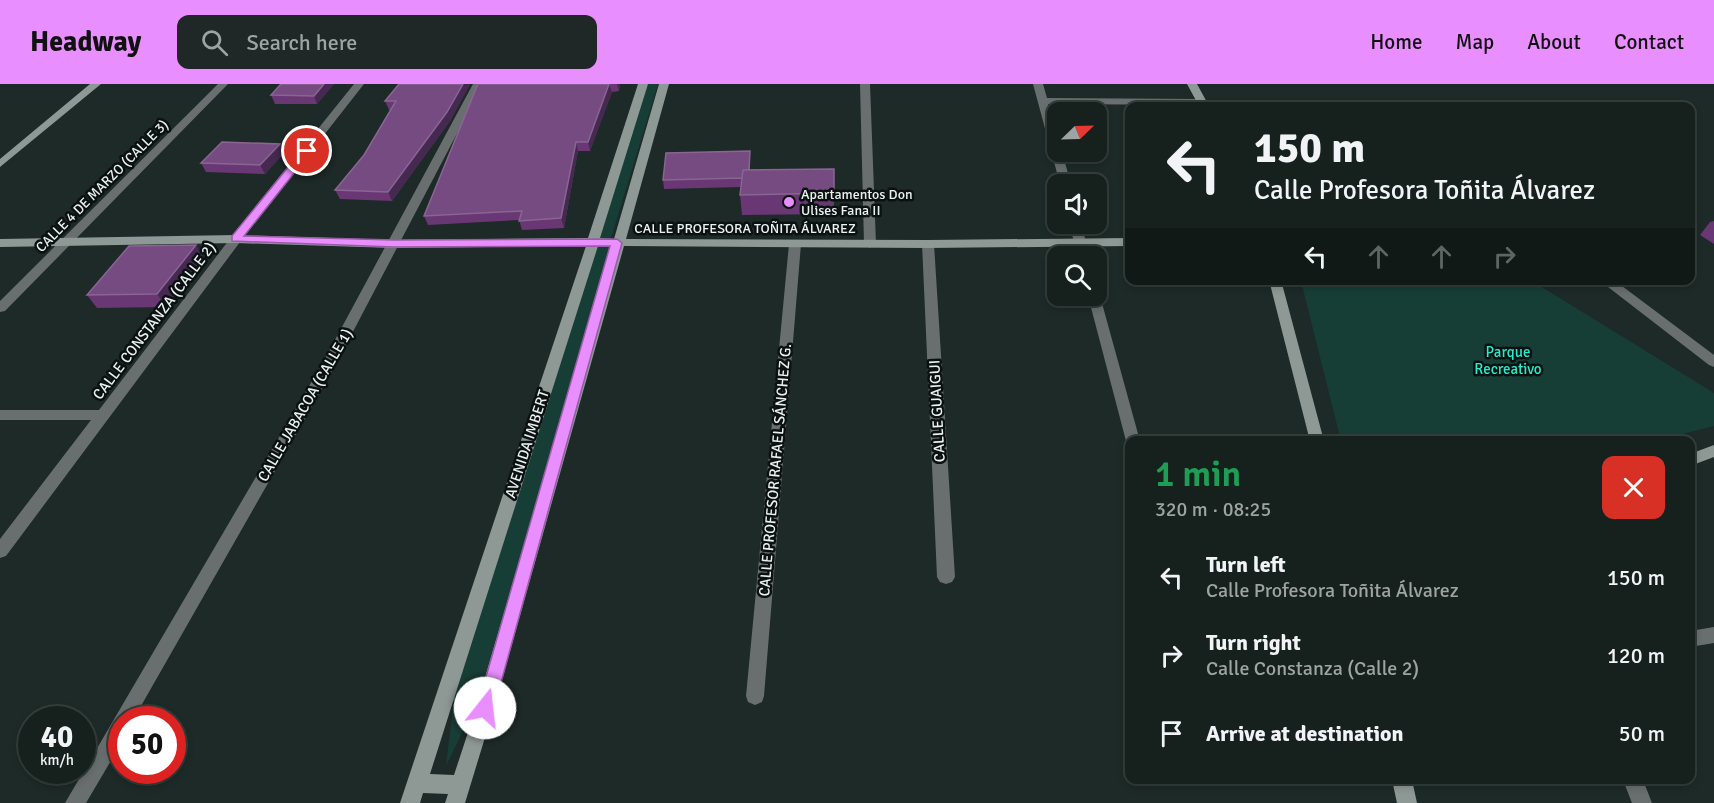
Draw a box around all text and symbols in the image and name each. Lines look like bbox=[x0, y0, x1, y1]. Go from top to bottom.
search box bbox=[177, 15, 597, 69]
text: Headway bbox=[30, 25, 141, 59]
icon: search bbox=[198, 26, 231, 59]
text: Search here bbox=[246, 29, 357, 56]
text: Home bbox=[1370, 29, 1423, 55]
text: Map bbox=[1456, 29, 1494, 55]
text: About bbox=[1527, 29, 1581, 55]
text: Contact bbox=[1614, 29, 1684, 55]
north arrow bbox=[1047, 102, 1107, 162]
map controls bbox=[1047, 102, 1107, 306]
street label: CALLE 4 DE MARZO (CALLE 3) bbox=[32, 116, 172, 256]
text: 150 m bbox=[1254, 123, 1365, 174]
pin bbox=[281, 125, 332, 176]
icon: left bbox=[1155, 126, 1233, 204]
icon: arrive bbox=[290, 134, 323, 167]
button: sound bbox=[1047, 174, 1107, 234]
text: Calle Profesora Toñita Álvarez bbox=[1254, 174, 1595, 207]
place label: Apartamentos Don Ulises Fana II bbox=[801, 186, 913, 219]
marker: Apartamentos Don Ulises Fana II bbox=[782, 195, 796, 209]
street label: CALLE PROFESORA TOÑITA ÁLVAREZ bbox=[634, 220, 856, 237]
street label: CALLE CONSTANZA (CALLE 2) bbox=[89, 239, 219, 403]
icon: left bbox=[1299, 240, 1332, 273]
icon: ahead bbox=[1362, 240, 1395, 273]
icon: ahead bbox=[1425, 240, 1458, 273]
icon: right bbox=[1488, 240, 1521, 273]
button: search bbox=[1047, 246, 1107, 306]
street label: CALLE JABACOA (CALLE 1) bbox=[254, 325, 356, 485]
street label: CALLE PROFESOR RAFAEL SÁNCHEZ G. bbox=[754, 343, 795, 597]
park label: Parque Recreativo bbox=[1474, 343, 1542, 378]
street label: CALLE GUAIGUI bbox=[925, 359, 949, 463]
street label: AVENIDA IMBERT bbox=[501, 387, 553, 500]
text: 1 min bbox=[1155, 452, 1241, 497]
button: close bbox=[1602, 456, 1665, 519]
text: 320 m · 08:25 bbox=[1155, 497, 1271, 522]
text: Turn left bbox=[1206, 551, 1286, 578]
icon: left bbox=[1155, 561, 1188, 594]
text: 150 m bbox=[1607, 564, 1665, 591]
text: Calle Profesora Toñita Álvarez bbox=[1206, 578, 1459, 603]
text: Turn right bbox=[1206, 629, 1301, 656]
icon: right bbox=[1155, 639, 1188, 672]
text: 120 m bbox=[1607, 642, 1665, 669]
text: Calle Constanza (Calle 2) bbox=[1206, 656, 1419, 681]
position arrow bbox=[453, 676, 517, 740]
speed limit sign: 50 bbox=[108, 706, 186, 784]
icon: arrive bbox=[1155, 717, 1188, 750]
text: 40 bbox=[41, 719, 73, 756]
text: Arrive at destination bbox=[1206, 720, 1403, 747]
text: 50 m bbox=[1619, 720, 1665, 747]
text: km/h bbox=[40, 751, 74, 769]

